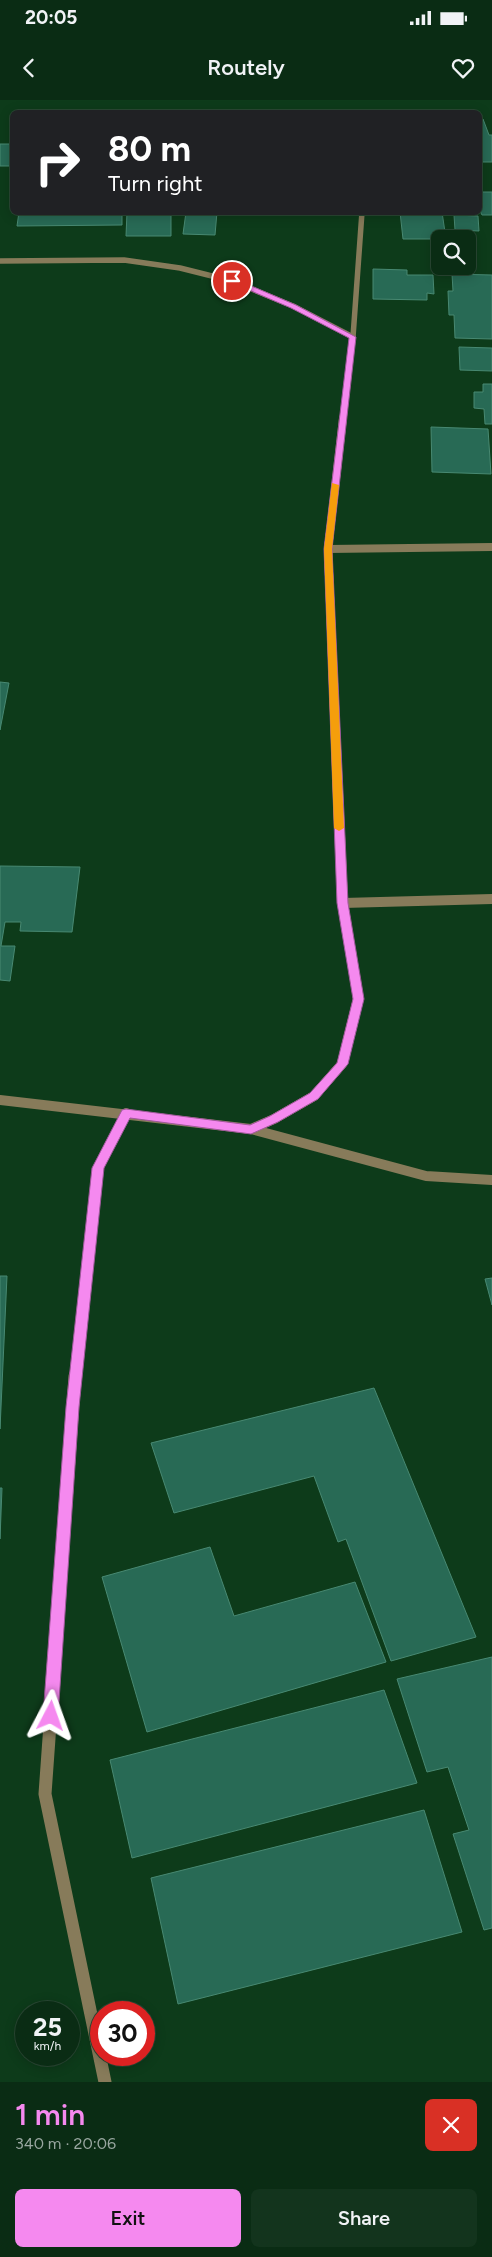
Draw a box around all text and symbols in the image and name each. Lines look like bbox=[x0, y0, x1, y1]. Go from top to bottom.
text: 20:05 bbox=[25, 6, 77, 29]
icon: back bbox=[15, 54, 43, 82]
text: Routely bbox=[207, 54, 285, 81]
icon: heart bbox=[449, 54, 477, 82]
text: 80 m bbox=[108, 128, 191, 170]
icon: right bbox=[25, 130, 90, 195]
text: Turn right bbox=[108, 170, 203, 197]
map controls bbox=[431, 230, 476, 275]
button: search bbox=[431, 230, 476, 275]
pin bbox=[211, 260, 253, 302]
icon: arrive bbox=[218, 267, 246, 295]
position arrow bbox=[24, 1689, 76, 1741]
speed limit sign: 30 bbox=[90, 2001, 155, 2066]
text: 25 bbox=[33, 2012, 62, 2042]
text: km/h bbox=[34, 2039, 61, 2053]
text: 1 min bbox=[15, 2096, 85, 2133]
button: close bbox=[425, 2099, 477, 2151]
text: 340 m · 20:06 bbox=[15, 2134, 116, 2153]
button: Exit bbox=[15, 2189, 241, 2247]
button: Share bbox=[251, 2189, 477, 2247]

